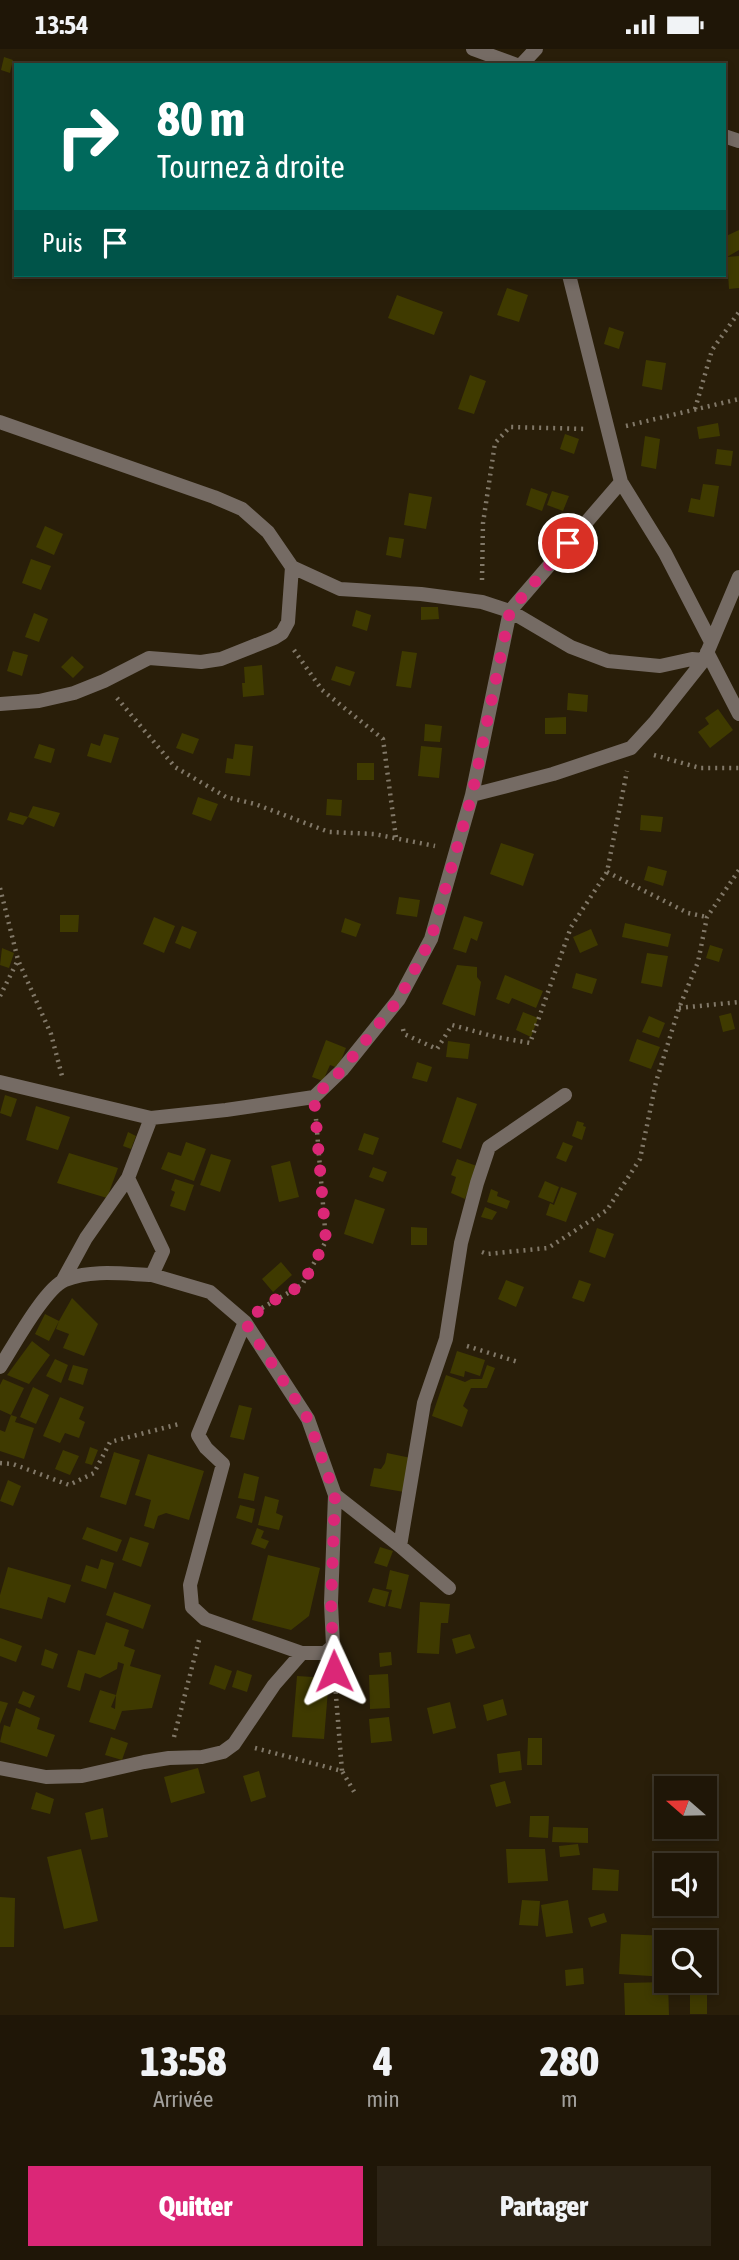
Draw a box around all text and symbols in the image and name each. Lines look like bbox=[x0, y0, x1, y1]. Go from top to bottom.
text: 13:54 bbox=[35, 10, 89, 40]
text: 80 m bbox=[157, 90, 245, 146]
icon: right bbox=[42, 91, 133, 182]
text: Tournez à droite bbox=[157, 148, 345, 185]
icon: arrive bbox=[96, 224, 134, 262]
text: Puis bbox=[42, 228, 82, 258]
pin bbox=[538, 513, 598, 573]
icon: arrive bbox=[549, 524, 587, 562]
position arrow bbox=[297, 1634, 371, 1708]
north arrow bbox=[654, 1776, 718, 1839]
map controls bbox=[654, 1776, 717, 1993]
button: sound bbox=[654, 1853, 717, 1916]
button: search bbox=[654, 1930, 717, 1993]
text: 13:58 bbox=[140, 2037, 227, 2085]
text: 4 bbox=[373, 2037, 393, 2085]
text: 280 bbox=[540, 2037, 599, 2085]
text: Arrivée bbox=[153, 2086, 213, 2112]
text: min bbox=[367, 2086, 400, 2112]
text: m bbox=[561, 2086, 578, 2112]
button: Quitter bbox=[28, 2166, 363, 2246]
button: Partager bbox=[377, 2166, 711, 2246]

